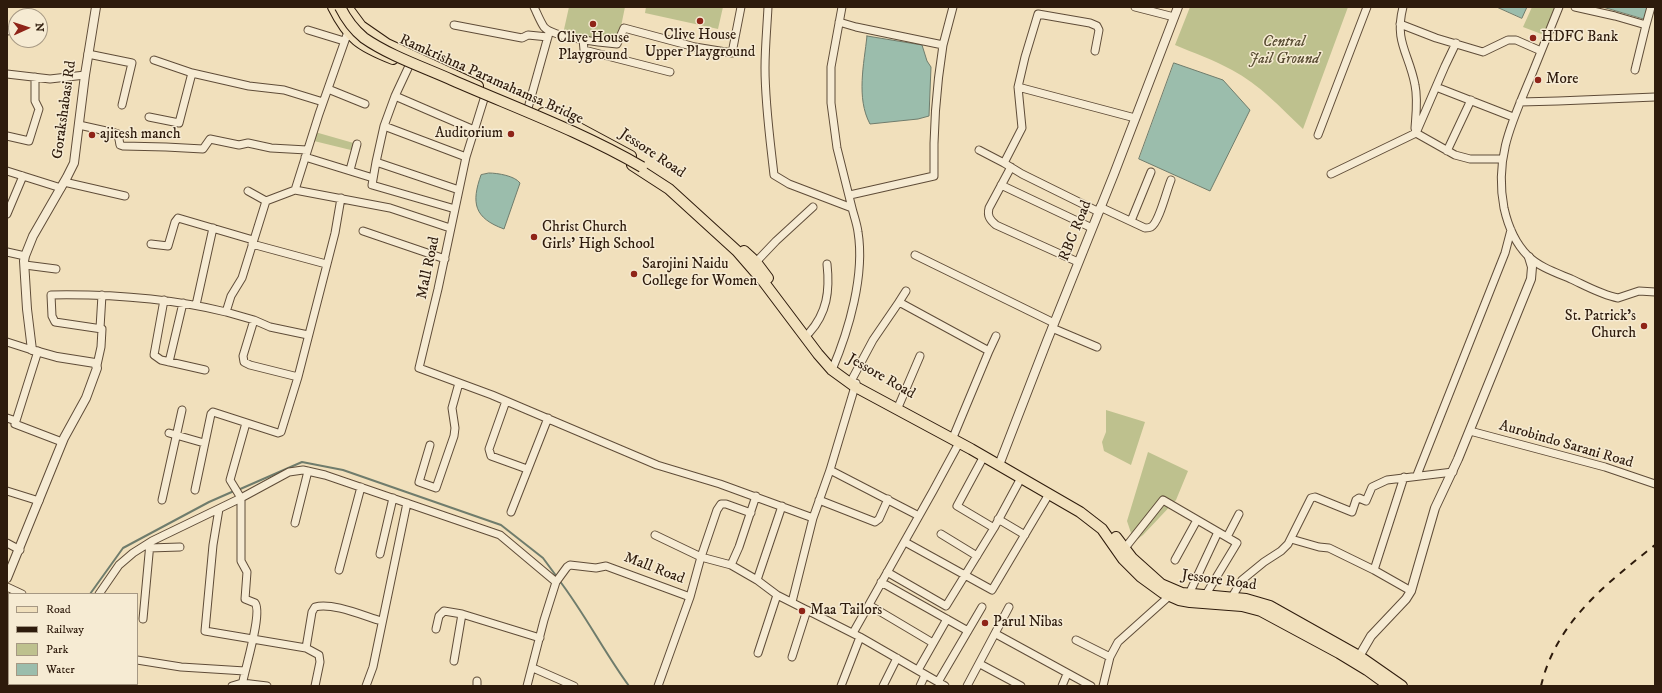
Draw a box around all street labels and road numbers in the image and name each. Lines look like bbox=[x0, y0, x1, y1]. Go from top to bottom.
street label: Ramkrishna Paramahamsa Bridge bbox=[396, 31, 586, 129]
street label: Gorakshabasi Rd bbox=[49, 60, 81, 160]
street label: Jessore Road bbox=[616, 125, 688, 183]
street label: RBC Road bbox=[1056, 198, 1096, 264]
street label: Mall Road bbox=[414, 235, 444, 301]
street label: Jessore Road bbox=[844, 350, 918, 404]
street label: Aurobindo Sarani Road bbox=[1497, 417, 1635, 473]
street label: Mall Road bbox=[621, 549, 687, 589]
street label: Jessore Road bbox=[1180, 567, 1258, 595]

